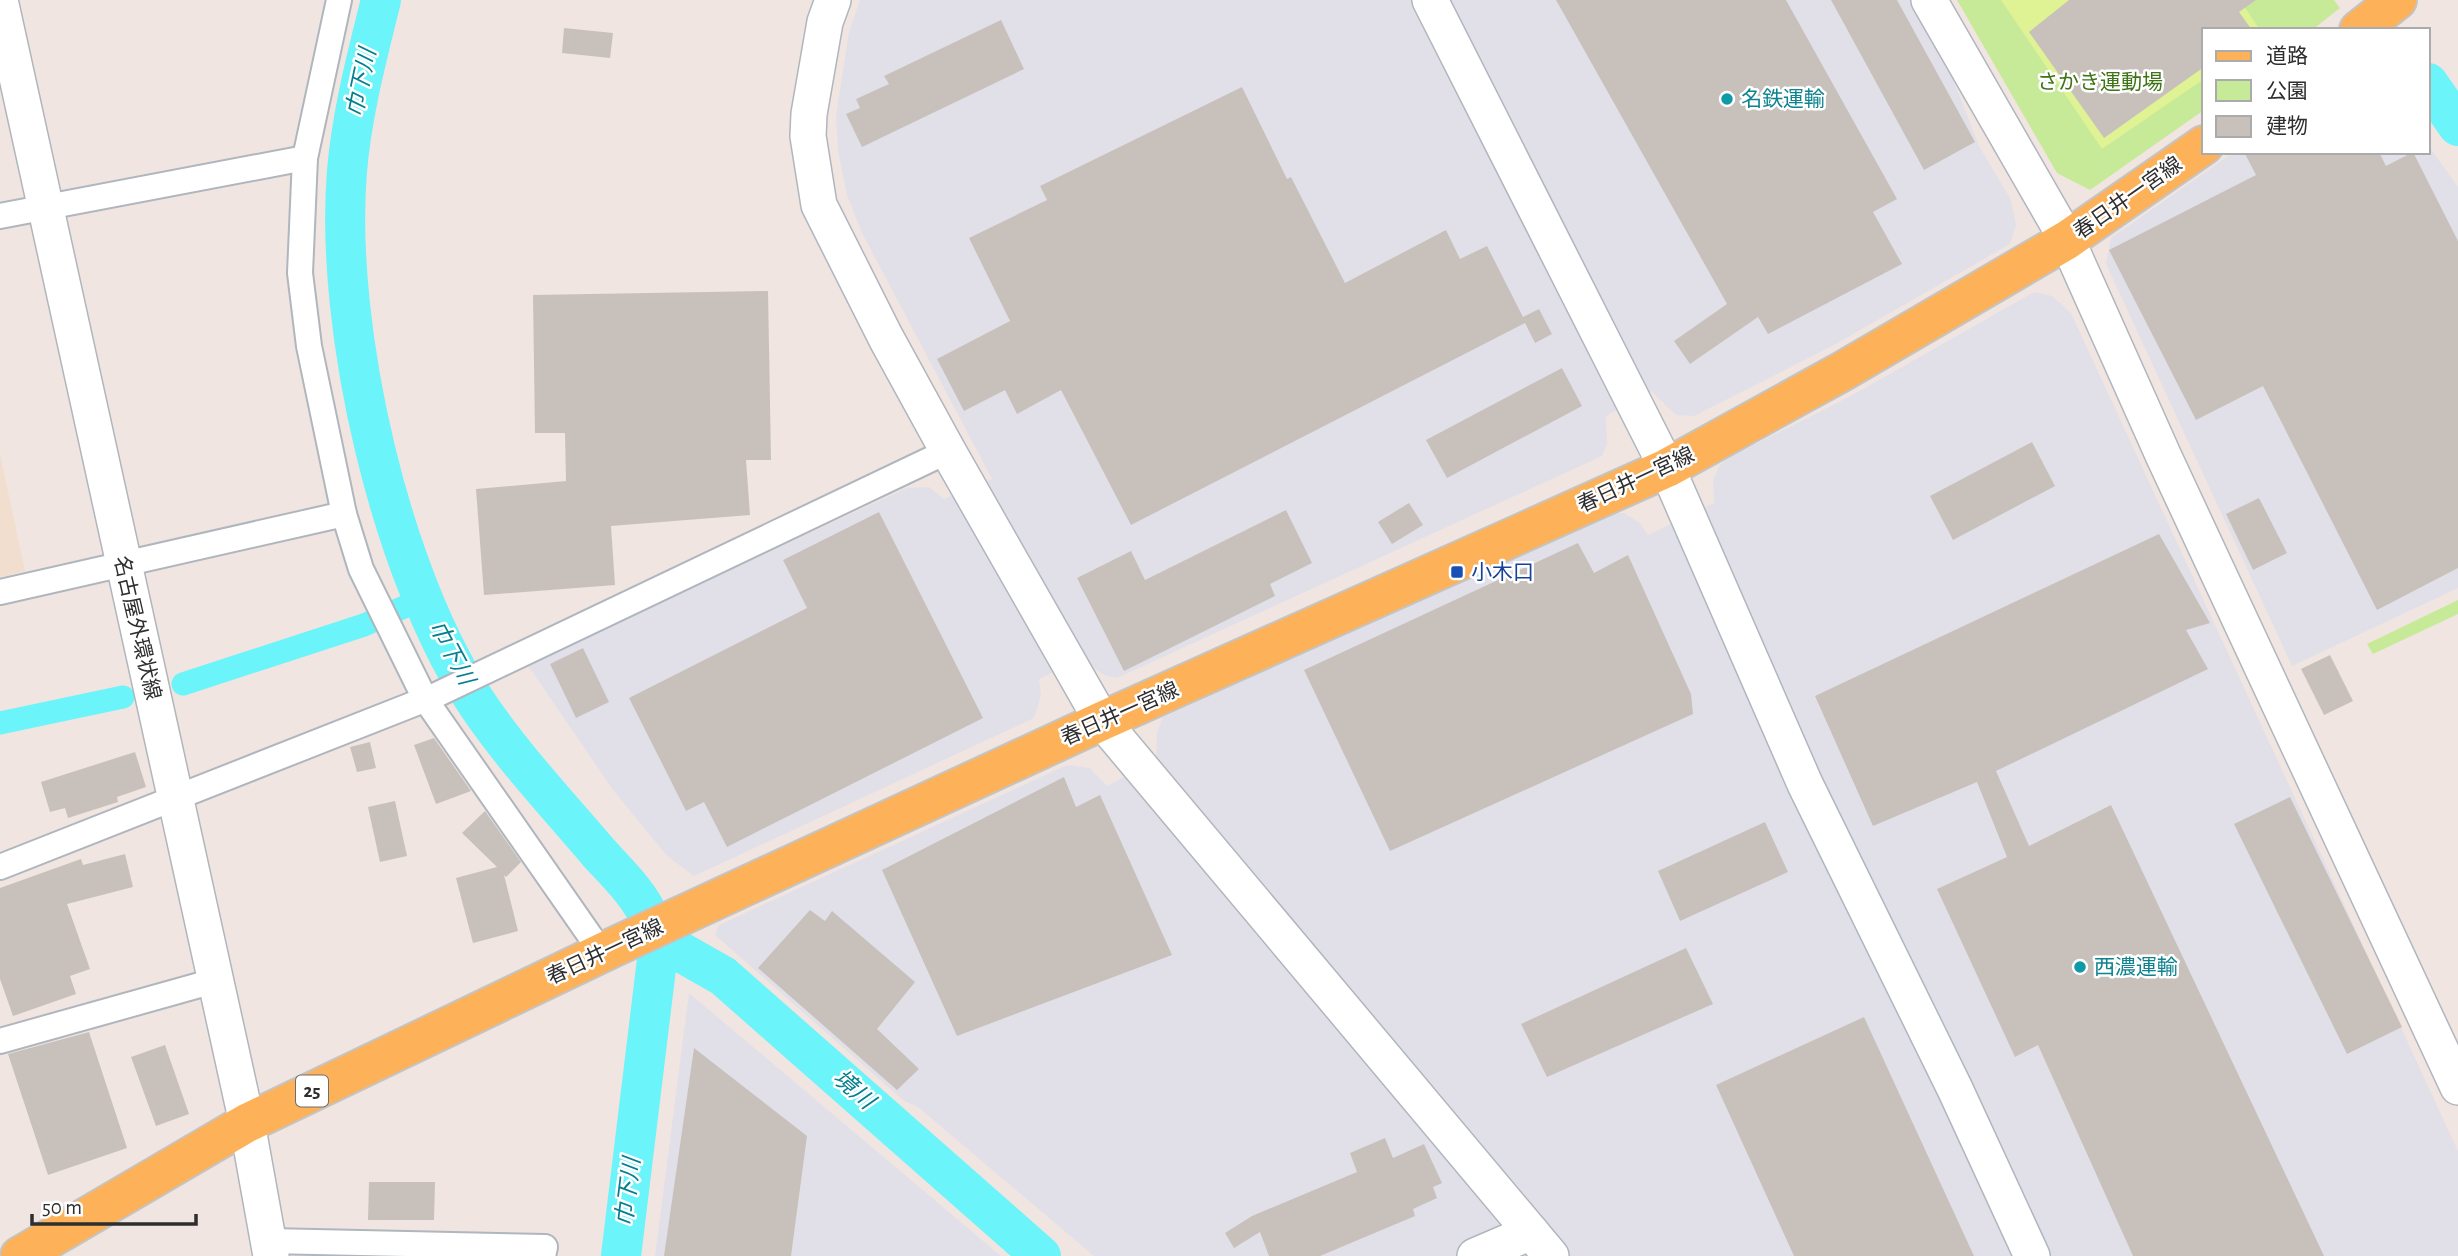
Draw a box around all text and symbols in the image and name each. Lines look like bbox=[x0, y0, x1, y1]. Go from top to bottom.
legend bbox=[2202, 28, 2430, 154]
water label: 巾下川 bbox=[342, 44, 381, 119]
text: 道路 bbox=[2266, 45, 2308, 67]
park label: さかき運動場 bbox=[2037, 71, 2163, 93]
text: 公園 bbox=[2266, 81, 2308, 102]
place label: 名鉄運輸 bbox=[1741, 88, 1825, 110]
marker: 名鉄運輸 bbox=[1719, 91, 1735, 107]
text: 建物 bbox=[2266, 115, 2308, 137]
street label: 春日井一宮線 bbox=[2070, 152, 2186, 243]
street label: 春日井一宮線 bbox=[1574, 443, 1698, 516]
street label: 名古屋外環状線 bbox=[110, 554, 165, 702]
place label: 小木口 bbox=[1471, 561, 1534, 583]
marker: 小木口 bbox=[1449, 564, 1465, 580]
water label: 巾下川 bbox=[425, 616, 481, 692]
street label: 春日井一宮線 bbox=[1058, 678, 1182, 749]
street label: 春日井一宮線 bbox=[543, 915, 667, 988]
place label: 西濃運輸 bbox=[2094, 956, 2178, 978]
marker: 西濃運輸 bbox=[2072, 959, 2088, 975]
water label: 境川 bbox=[828, 1065, 881, 1116]
road number: 25 bbox=[296, 1076, 328, 1106]
water label: 巾下川 bbox=[611, 1153, 645, 1228]
scale bar bbox=[32, 1182, 196, 1226]
text: 50 m bbox=[42, 1197, 82, 1218]

